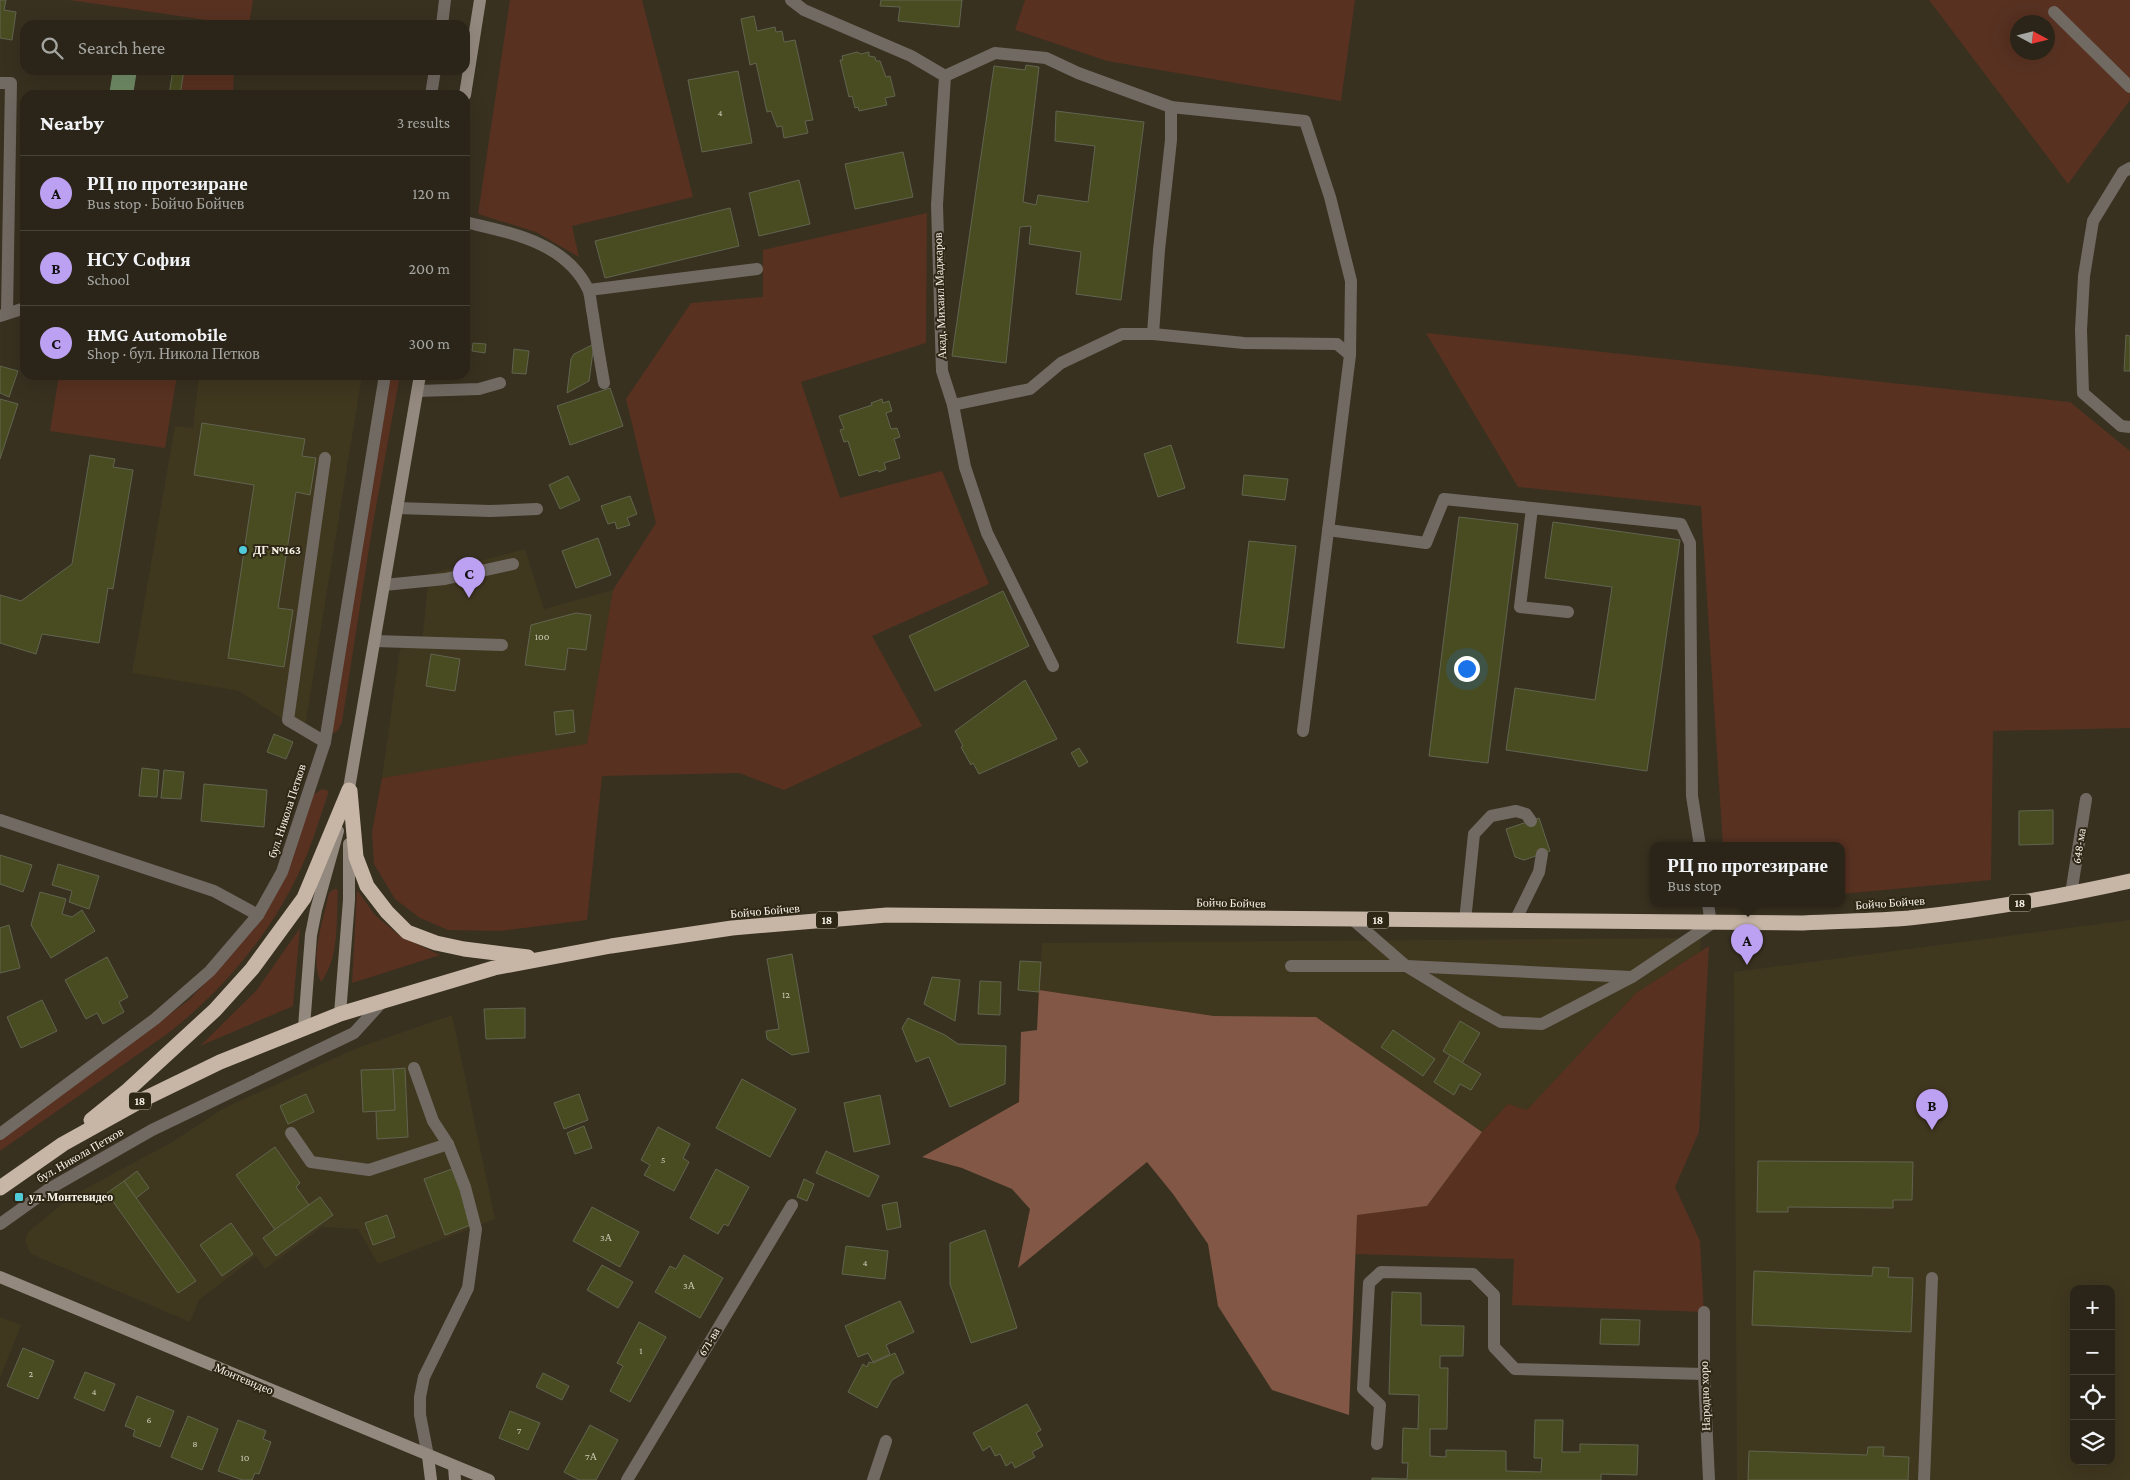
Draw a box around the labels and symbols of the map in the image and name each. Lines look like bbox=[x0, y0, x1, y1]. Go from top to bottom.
north arrow bbox=[2010, 15, 2055, 60]
house number: 4 bbox=[717, 107, 723, 118]
street label: Акад. Михаил Маджаров bbox=[931, 232, 949, 360]
place label: ДГ №163 bbox=[253, 543, 301, 557]
marker: ДГ №163 bbox=[237, 544, 249, 556]
pin: C bbox=[453, 557, 485, 598]
house number: 100 bbox=[535, 631, 550, 642]
your location bbox=[1454, 656, 1480, 682]
street label: бул. Никола Петков bbox=[265, 762, 309, 860]
street label: 648-ма bbox=[2069, 827, 2089, 865]
street label: Бойчо Бойчев bbox=[1855, 894, 1926, 912]
road number: 18 bbox=[2009, 894, 2031, 911]
street label: Бойчо Бойчев bbox=[1196, 895, 1266, 911]
street label: Бойчо Бойчев bbox=[730, 901, 801, 921]
road number: 18 bbox=[816, 912, 838, 928]
road number: 18 bbox=[1367, 912, 1389, 928]
pin: A bbox=[1731, 924, 1763, 965]
house number: 12 bbox=[782, 989, 790, 1000]
pin: B bbox=[1916, 1089, 1948, 1130]
road number: 18 bbox=[129, 1092, 151, 1110]
street label: бул. Никола Петков bbox=[34, 1124, 126, 1186]
house number: 5 bbox=[661, 1154, 666, 1165]
place label: ул. Монтевидео bbox=[29, 1190, 113, 1204]
marker: ул. Монтевидео bbox=[13, 1191, 25, 1203]
house number: 3А bbox=[600, 1232, 613, 1243]
house number: 4 bbox=[862, 1257, 868, 1268]
house number: 3А bbox=[683, 1280, 696, 1291]
street label: 671-ва bbox=[695, 1325, 723, 1359]
house number: 1 bbox=[639, 1345, 643, 1356]
street label: Монтевидео bbox=[212, 1360, 276, 1398]
street label: Народно хоро bbox=[1697, 1361, 1713, 1431]
house number: 2 bbox=[29, 1368, 34, 1379]
house number: 4 bbox=[91, 1386, 97, 1397]
house number: 6 bbox=[146, 1414, 152, 1425]
house number: 7 bbox=[517, 1425, 522, 1436]
house number: 8 bbox=[192, 1438, 198, 1449]
house number: 7А bbox=[585, 1451, 598, 1462]
house number: 10 bbox=[241, 1452, 250, 1463]

